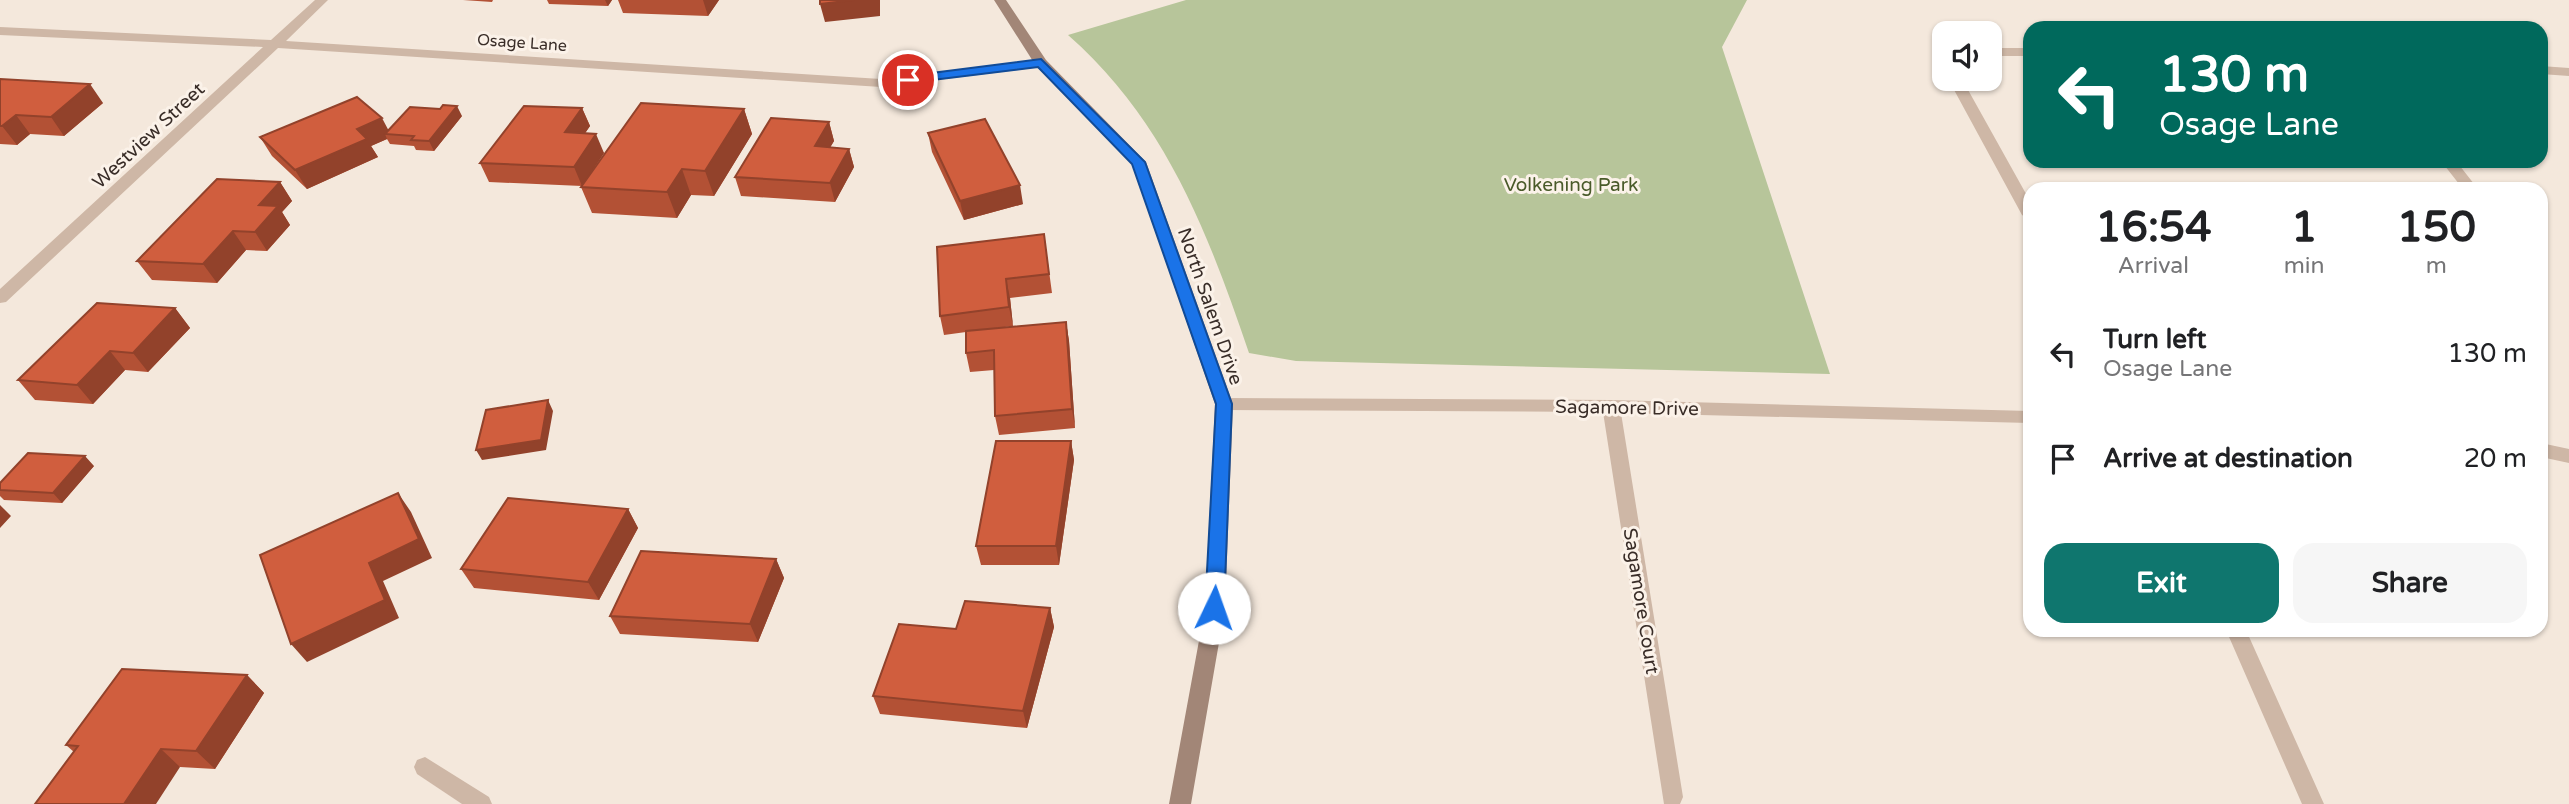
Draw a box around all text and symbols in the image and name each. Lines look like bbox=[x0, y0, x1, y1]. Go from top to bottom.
map controls bbox=[1932, 21, 2002, 91]
button: sound bbox=[1932, 21, 2002, 91]
street label: Osage Lane bbox=[476, 30, 567, 56]
text: 130 m bbox=[2159, 46, 2309, 105]
icon: left bbox=[2044, 49, 2135, 140]
pin bbox=[878, 50, 938, 110]
icon: arrive bbox=[889, 61, 927, 99]
street label: Westview Street bbox=[88, 78, 209, 193]
text: Osage Lane bbox=[2159, 106, 2339, 144]
park label: Volkening Park bbox=[1504, 174, 1638, 196]
text: 16:54 bbox=[2095, 202, 2212, 253]
text: 1 bbox=[2291, 202, 2317, 253]
text: 150 bbox=[2397, 202, 2476, 253]
street label: North Salem Drive bbox=[1173, 225, 1247, 388]
text: Arrival bbox=[2118, 252, 2189, 280]
text: min bbox=[2284, 252, 2325, 280]
text: m bbox=[2426, 252, 2447, 280]
text: Turn left bbox=[2103, 324, 2206, 355]
icon: left bbox=[2044, 335, 2082, 373]
text: 130 m bbox=[2447, 338, 2527, 369]
text: Osage Lane bbox=[2103, 355, 2232, 383]
street label: Sagamore Drive bbox=[1555, 396, 1699, 420]
icon: arrive bbox=[2044, 440, 2082, 478]
text: Arrive at destination bbox=[2103, 443, 2353, 474]
text: 20 m bbox=[2464, 443, 2527, 474]
street label: Sagamore Court bbox=[1619, 527, 1663, 676]
button: Exit bbox=[2044, 543, 2279, 623]
button: Share bbox=[2293, 543, 2527, 623]
position arrow bbox=[1177, 571, 1251, 645]

